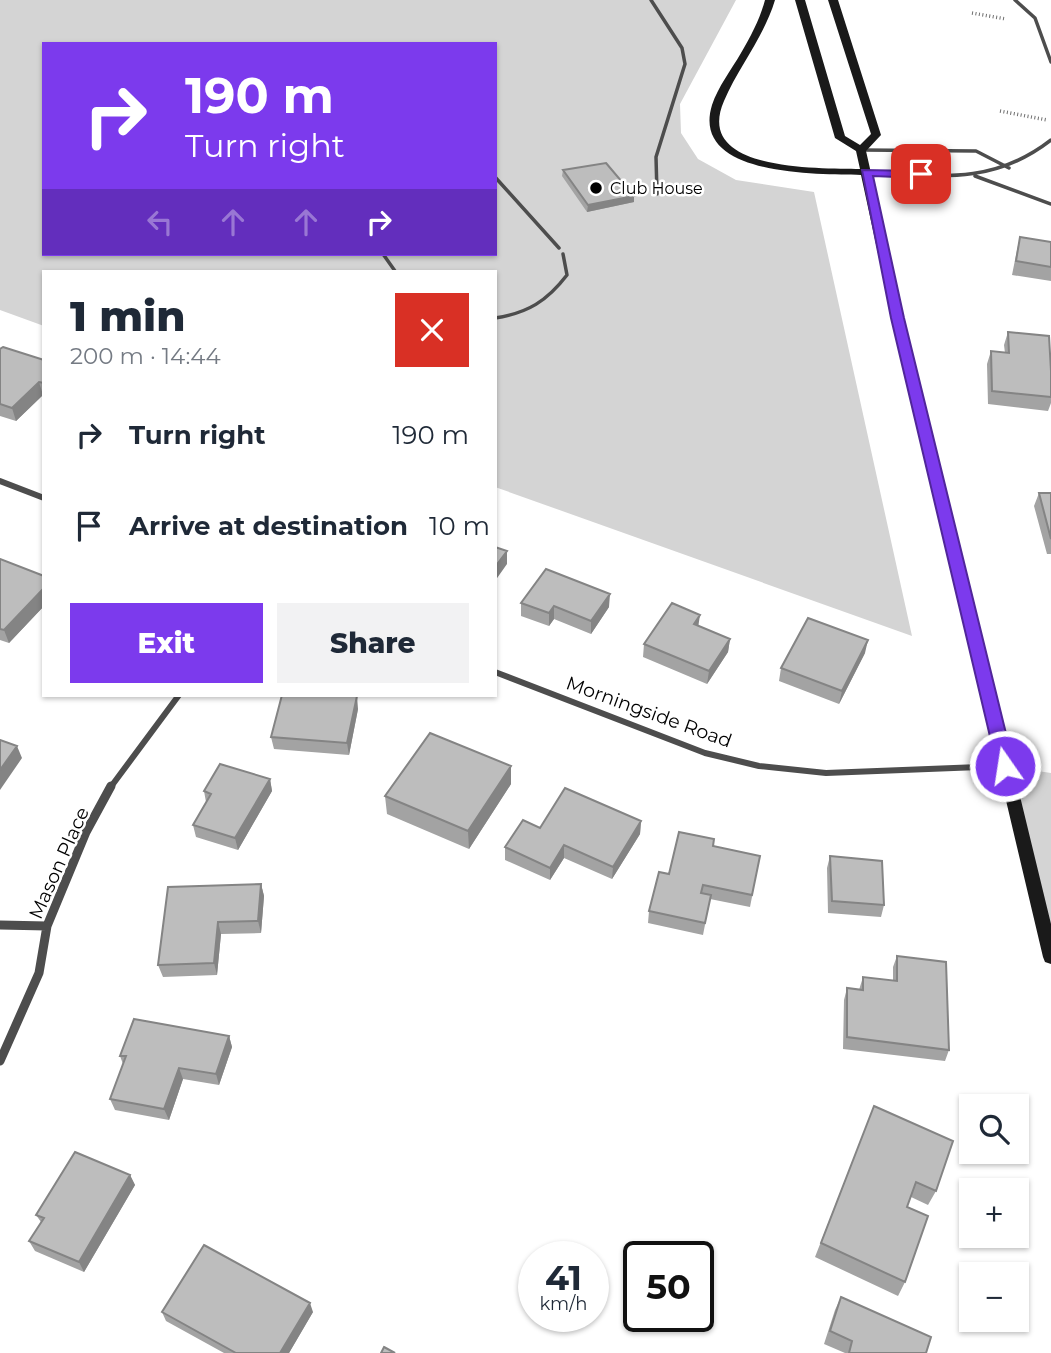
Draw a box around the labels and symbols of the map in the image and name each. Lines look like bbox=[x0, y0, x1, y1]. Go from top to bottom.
pin bbox=[891, 144, 951, 204]
place label: Club House bbox=[610, 179, 703, 198]
marker: Club House bbox=[588, 180, 604, 196]
street label: Morningside Road bbox=[563, 671, 735, 753]
position arrow bbox=[968, 729, 1042, 803]
street label: Mason Place bbox=[24, 803, 94, 923]
speed limit sign: 50 bbox=[623, 1241, 714, 1332]

